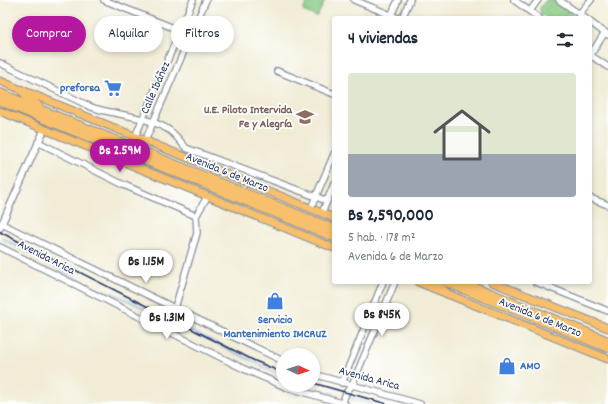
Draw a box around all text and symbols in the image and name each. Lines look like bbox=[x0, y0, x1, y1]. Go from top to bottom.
chip: Comprar bbox=[12, 16, 86, 52]
chip: Alquilar bbox=[94, 16, 163, 52]
chip: Filtros bbox=[171, 16, 234, 52]
text: 4 viviendas bbox=[348, 28, 418, 52]
icon: filters bbox=[554, 29, 576, 51]
street label: Calle Ibáñez bbox=[137, 59, 175, 117]
supermarket icon: preforsa bbox=[103, 78, 123, 98]
place label: preforsa bbox=[60, 80, 101, 97]
icon: home bbox=[426, 99, 498, 171]
place label: U.E. Piloto Intervida Fe y Alegría bbox=[204, 102, 293, 133]
school or university icon: U.E. Piloto Intervida Fe y Alegría bbox=[295, 107, 315, 127]
pin: Bs 2.59M bbox=[79, 139, 161, 173]
text: Bs 2.59M bbox=[99, 142, 141, 161]
street label: Avenida 6 de Marzo bbox=[183, 149, 271, 197]
text: Bs 2,590,000 bbox=[348, 205, 434, 229]
text: 5 hab. · 178 m² bbox=[348, 229, 415, 248]
street label: Avenida Arica bbox=[14, 236, 78, 280]
text: Avenida 6 de Marzo bbox=[348, 248, 443, 267]
pin: Bs 1.15M bbox=[105, 250, 187, 284]
text: Bs 1.15M bbox=[128, 253, 164, 272]
shop icon: Servicio Mantenimiento IMCRUZ bbox=[265, 291, 285, 311]
street label: Avenida 6 de Marzo bbox=[496, 294, 584, 342]
pin: Bs 845K bbox=[345, 303, 419, 337]
pin: Bs 1.31M bbox=[126, 306, 208, 340]
text: Bs 845K bbox=[363, 306, 401, 325]
text: Bs 1.31M bbox=[149, 309, 185, 328]
place label: Servicio Mantenimiento IMCRUZ bbox=[223, 312, 327, 343]
north arrow bbox=[276, 348, 320, 392]
map controls bbox=[276, 348, 320, 392]
shop icon: AMO bbox=[497, 356, 517, 376]
place label: AMO bbox=[520, 358, 541, 375]
street label: Avenida Arica bbox=[337, 363, 402, 395]

